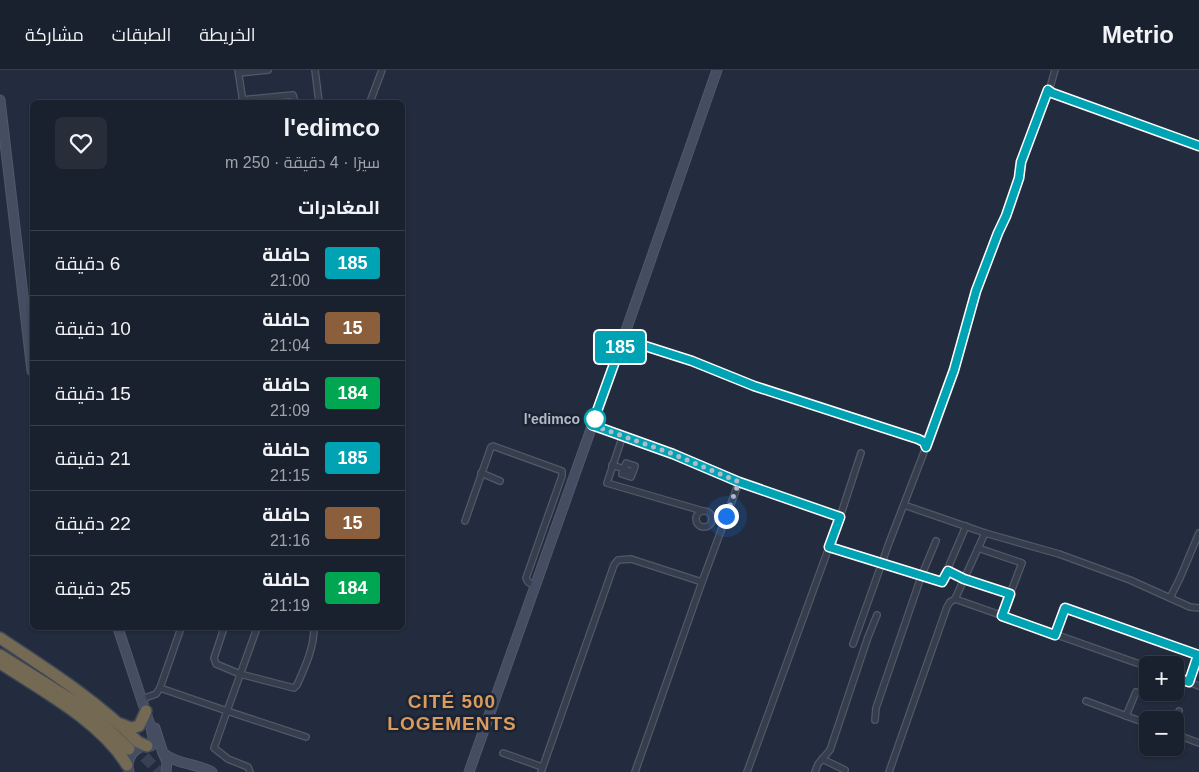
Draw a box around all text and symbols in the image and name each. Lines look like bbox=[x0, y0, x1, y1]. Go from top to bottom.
text: Metrio bbox=[1102, 21, 1174, 48]
text: مشاركة bbox=[25, 25, 84, 45]
text: الطبقات bbox=[112, 25, 171, 45]
text: الخريطة bbox=[199, 25, 256, 45]
text: l'edimco bbox=[284, 114, 380, 141]
button: heart bbox=[55, 117, 107, 169]
text: سيرًا · 4 دقيقة · 250 m bbox=[225, 154, 380, 171]
text: المغادرات bbox=[298, 197, 380, 218]
text: حافلة bbox=[262, 244, 310, 265]
text: 6 دقيقة bbox=[55, 253, 120, 274]
text: 185 bbox=[337, 253, 368, 273]
text: 21:00 bbox=[270, 272, 310, 289]
text: حافلة bbox=[262, 309, 310, 330]
text: 10 دقيقة bbox=[55, 318, 131, 339]
text: 15 bbox=[342, 318, 363, 338]
line badge: 185 bbox=[591, 331, 649, 363]
text: 21:04 bbox=[270, 337, 310, 354]
text: 185 bbox=[605, 337, 635, 357]
text: حافلة bbox=[262, 374, 310, 395]
text: 15 دقيقة bbox=[55, 383, 131, 404]
text: 184 bbox=[337, 383, 368, 403]
text: 21:09 bbox=[270, 402, 310, 419]
marker: l'edimco bbox=[584, 408, 606, 430]
place label: l'edimco bbox=[524, 411, 580, 427]
text: حافلة bbox=[262, 439, 310, 460]
text: 21 دقيقة bbox=[55, 448, 131, 469]
text: 185 bbox=[337, 448, 368, 468]
text: 21:15 bbox=[270, 467, 310, 484]
text: حافلة bbox=[262, 504, 310, 525]
your location bbox=[714, 504, 739, 529]
text: 22 دقيقة bbox=[55, 513, 131, 534]
text: 15 bbox=[342, 513, 363, 533]
text: 21:16 bbox=[270, 532, 310, 549]
text: حافلة bbox=[262, 569, 310, 590]
text: 25 دقيقة bbox=[55, 578, 131, 599]
text: 184 bbox=[337, 578, 368, 598]
text: 21:19 bbox=[270, 597, 310, 614]
map controls bbox=[1139, 656, 1184, 756]
button: + bbox=[1139, 656, 1184, 701]
district label: CITÉ 500 LOGEMENTS bbox=[387, 691, 517, 734]
button: − bbox=[1139, 711, 1184, 756]

